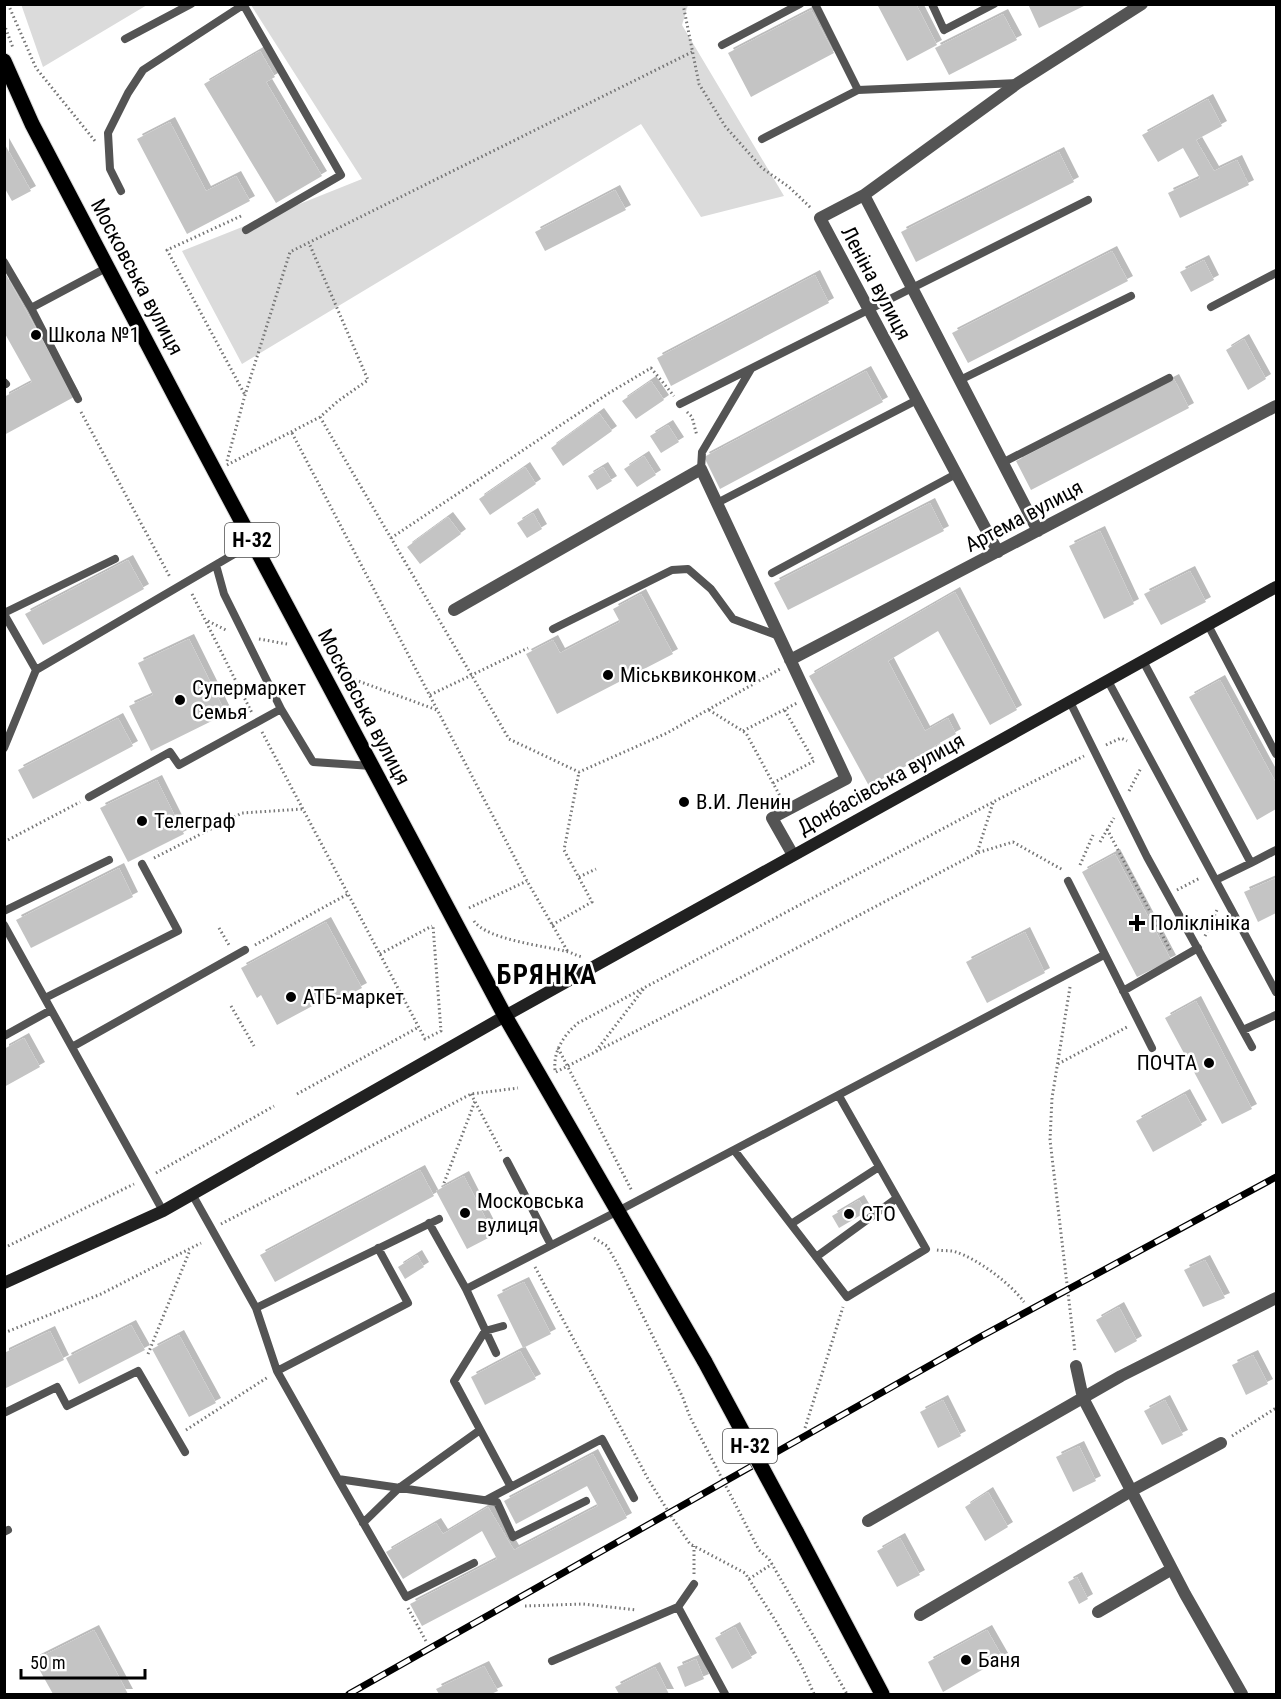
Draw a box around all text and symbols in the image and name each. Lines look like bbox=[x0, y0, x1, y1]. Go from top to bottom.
street label: Московська вулиця bbox=[86, 195, 188, 359]
street label: Леніна вулиця bbox=[836, 222, 916, 344]
place label: Школа №1 bbox=[48, 323, 140, 347]
marker: Школа №1 bbox=[29, 328, 43, 342]
street label: Артема вулиця bbox=[961, 475, 1087, 557]
road number: Н-32 bbox=[225, 523, 279, 557]
street label: Московська вулиця bbox=[313, 625, 415, 789]
place label: Міськвиконком bbox=[620, 663, 757, 687]
marker: Міськвиконком bbox=[601, 668, 615, 682]
place label: Супермаркет Семья bbox=[192, 676, 306, 724]
marker: Супермаркет Семья bbox=[173, 693, 187, 707]
street label: Донбасівська вулиця bbox=[794, 728, 968, 840]
place label: В.И. Ленин bbox=[696, 790, 791, 814]
marker: В.И. Ленин bbox=[677, 795, 691, 809]
place label: Телеграф bbox=[154, 809, 236, 833]
marker: Телеграф bbox=[135, 814, 149, 828]
place label: Поліклініка bbox=[1150, 911, 1250, 935]
marker: Поліклініка bbox=[1128, 914, 1146, 932]
district label: БРЯНКА bbox=[496, 959, 598, 991]
place label: АТБ-маркет bbox=[303, 985, 404, 1009]
marker: АТБ-маркет bbox=[284, 990, 298, 1004]
place label: ПОЧТА bbox=[1137, 1051, 1197, 1075]
marker: ПОЧТА bbox=[1202, 1056, 1216, 1070]
place label: Московська вулиця bbox=[477, 1189, 584, 1237]
place label: СТО bbox=[861, 1202, 896, 1226]
marker: Московська вулиця bbox=[458, 1206, 472, 1220]
marker: СТО bbox=[842, 1207, 856, 1221]
road number: Н-32 bbox=[723, 1429, 777, 1463]
scale bar bbox=[21, 1642, 146, 1680]
place label: Баня bbox=[978, 1648, 1020, 1672]
text: 50 m bbox=[30, 1652, 65, 1673]
marker: Баня bbox=[959, 1653, 973, 1667]

